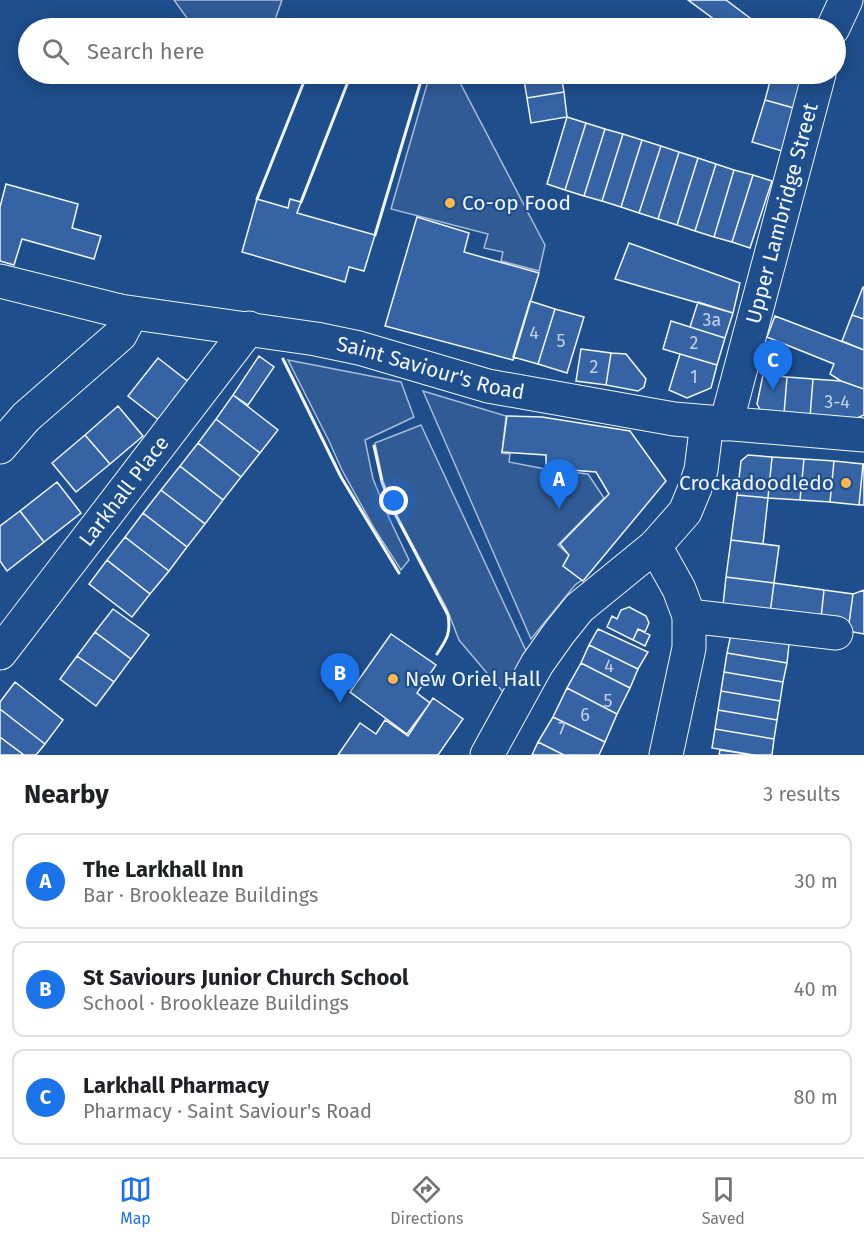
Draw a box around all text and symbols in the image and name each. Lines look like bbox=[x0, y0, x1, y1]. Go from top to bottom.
search box bbox=[18, 18, 846, 84]
icon: search bbox=[39, 35, 72, 68]
text: Search here bbox=[87, 38, 205, 65]
street label: Upper Lambridge Street bbox=[740, 100, 824, 327]
place label: Co-op Food bbox=[462, 190, 571, 216]
marker: Co-op Food bbox=[443, 196, 457, 210]
house number: 3a bbox=[703, 309, 721, 331]
house number: 4 bbox=[529, 322, 539, 344]
house number: 5 bbox=[556, 330, 566, 352]
street label: Saint Saviour's Road bbox=[334, 331, 527, 405]
house number: 2 bbox=[690, 332, 699, 354]
pin: C bbox=[754, 340, 792, 390]
house number: 2 bbox=[590, 356, 599, 378]
house number: 1 bbox=[690, 366, 698, 388]
house number: 3-4 bbox=[824, 391, 850, 413]
street label: Larkhall Place bbox=[73, 431, 175, 552]
pin: A bbox=[540, 460, 578, 509]
place label: Crockadoodledo bbox=[679, 470, 834, 496]
marker: Crockadoodledo bbox=[839, 476, 853, 490]
your location bbox=[379, 486, 408, 515]
pin: B bbox=[320, 654, 360, 703]
house number: 4 bbox=[604, 655, 614, 677]
place label: New Oriel Hall bbox=[405, 666, 541, 692]
marker: New Oriel Hall bbox=[386, 672, 400, 686]
house number: 5 bbox=[603, 690, 613, 712]
house number: 6 bbox=[580, 704, 590, 726]
house number: 7 bbox=[558, 718, 566, 740]
text: Nearby bbox=[24, 779, 109, 810]
text: 3 results bbox=[763, 782, 840, 806]
text: The Larkhall Inn bbox=[83, 856, 244, 883]
text: A bbox=[40, 869, 51, 893]
text: 30 m bbox=[794, 869, 838, 893]
text: Bar · Brookleaze Buildings bbox=[83, 883, 318, 907]
text: St Saviours Junior Church School bbox=[83, 964, 409, 991]
text: B bbox=[39, 977, 52, 1001]
text: 40 m bbox=[794, 977, 838, 1001]
text: School · Brookleaze Buildings bbox=[83, 991, 349, 1015]
text: Larkhall Pharmacy bbox=[83, 1072, 269, 1099]
text: C bbox=[40, 1085, 51, 1109]
text: 80 m bbox=[793, 1085, 838, 1109]
text: Pharmacy · Saint Saviour's Road bbox=[83, 1099, 372, 1123]
tab: Map bbox=[119, 1173, 152, 1228]
tab: Directions bbox=[390, 1173, 464, 1228]
tab: Saved bbox=[702, 1173, 745, 1228]

